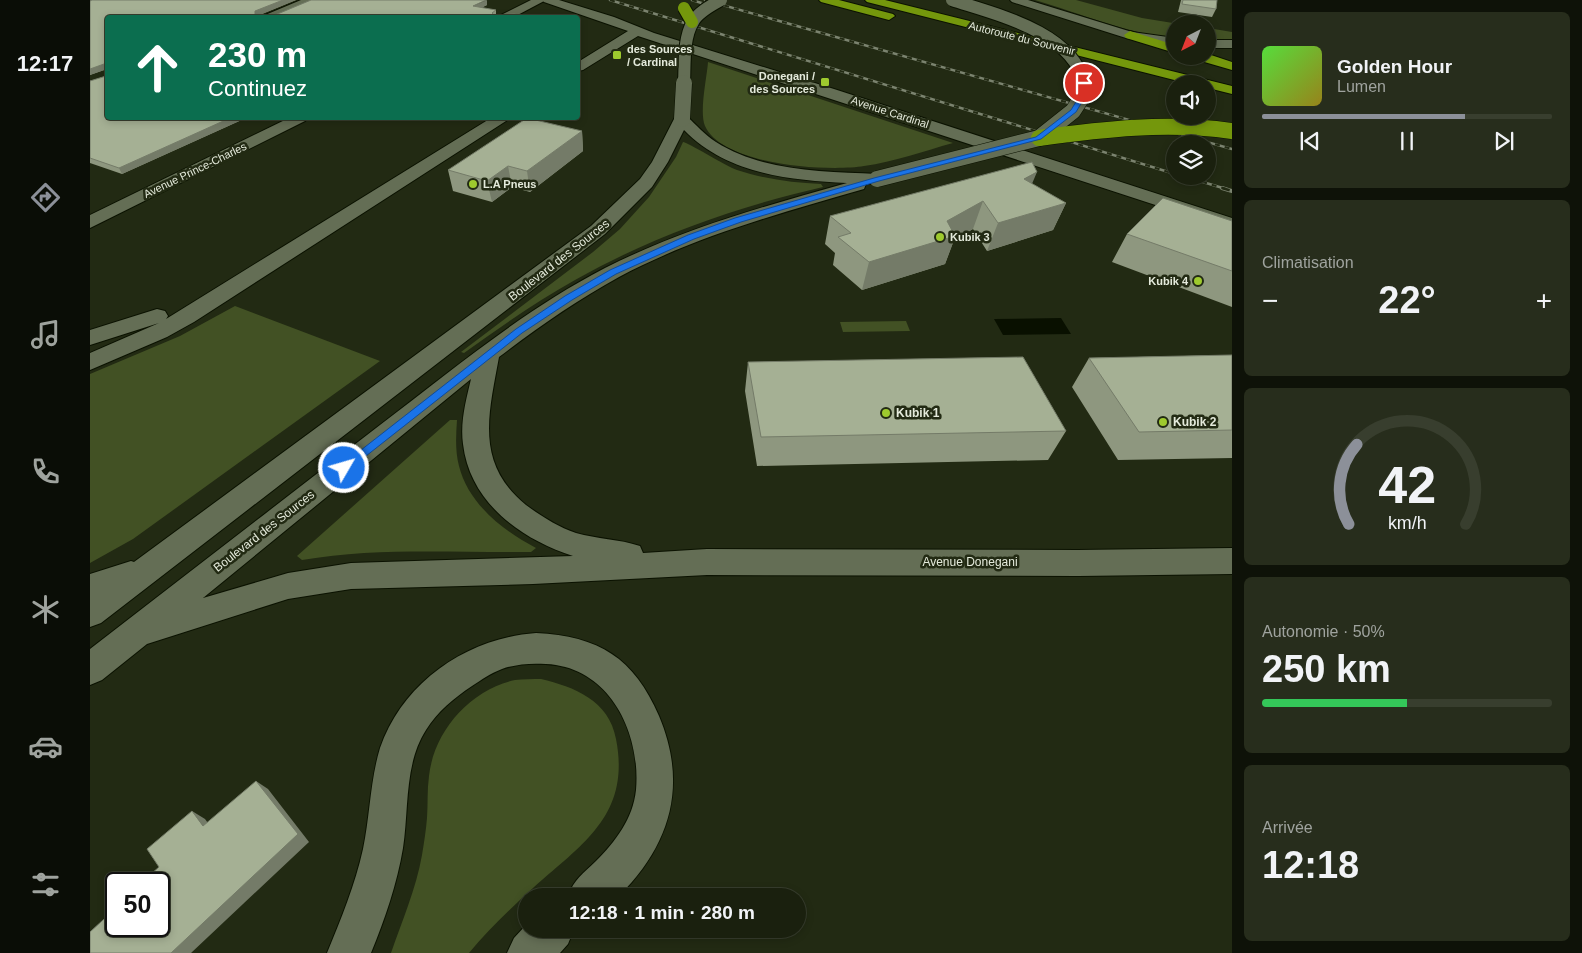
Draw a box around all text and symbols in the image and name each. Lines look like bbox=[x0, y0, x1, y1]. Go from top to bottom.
north arrow bbox=[1166, 15, 1216, 65]
map controls bbox=[1166, 15, 1216, 185]
street label: Autoroute du Souvenir bbox=[967, 19, 1077, 57]
icon: ahead bbox=[125, 35, 190, 100]
text: 230 m bbox=[208, 35, 307, 74]
place label: des Sources / Cardinal bbox=[627, 43, 692, 68]
marker: des Sources / Cardinal bbox=[611, 49, 623, 61]
text: 12:17 bbox=[17, 51, 73, 76]
text: Golden Hour bbox=[1337, 56, 1452, 77]
pin bbox=[1063, 62, 1105, 104]
icon: arrive bbox=[1070, 69, 1098, 97]
place label: Donegani / des Sources bbox=[750, 70, 815, 95]
button: sound bbox=[1166, 75, 1216, 125]
text: Continuez bbox=[208, 76, 307, 101]
marker: Donegani / des Sources bbox=[819, 76, 831, 88]
text: Lumen bbox=[1337, 78, 1386, 95]
street label: Avenue Cardinal bbox=[850, 94, 930, 130]
icon: previous bbox=[1296, 127, 1324, 155]
icon: pause bbox=[1393, 127, 1421, 155]
icon: next bbox=[1490, 127, 1518, 155]
button: layers bbox=[1166, 135, 1216, 185]
street label: Avenue Prince-Charles bbox=[142, 140, 249, 200]
marker: L.A Pneus bbox=[467, 178, 479, 190]
place label: L.A Pneus bbox=[483, 178, 536, 190]
icon: directions bbox=[28, 180, 63, 215]
street label: Boulevard des Sources bbox=[506, 216, 612, 304]
marker: Kubik 3 bbox=[934, 231, 946, 243]
place label: Kubik 3 bbox=[950, 231, 990, 243]
text: Climatisation bbox=[1262, 254, 1354, 271]
place label: Kubik 4 bbox=[1148, 275, 1189, 287]
marker: Kubik 4 bbox=[1192, 275, 1204, 287]
text: 22° bbox=[1378, 279, 1436, 321]
text: − bbox=[1262, 285, 1278, 316]
text: + bbox=[1536, 285, 1552, 316]
icon: music bbox=[28, 317, 63, 352]
place label: Kubik 1 bbox=[896, 406, 940, 420]
marker: Kubik 1 bbox=[880, 407, 892, 419]
place label: Kubik 2 bbox=[1173, 415, 1217, 429]
marker: Kubik 2 bbox=[1157, 416, 1169, 428]
position arrow bbox=[317, 441, 369, 493]
icon: phone bbox=[28, 454, 63, 489]
text: 42 bbox=[1378, 456, 1436, 514]
street label: Boulevard des Sources bbox=[211, 487, 317, 575]
text: km/h bbox=[1388, 513, 1426, 533]
street label: Avenue Donegani bbox=[922, 555, 1018, 569]
icon: climate bbox=[28, 592, 63, 627]
text: Autonomie · 50% bbox=[1262, 623, 1385, 640]
text: 250 km bbox=[1262, 648, 1391, 690]
icon: car bbox=[28, 729, 63, 764]
text: Arrivée bbox=[1262, 819, 1313, 836]
text: 12:18 bbox=[1262, 844, 1359, 886]
icon: filters bbox=[28, 867, 63, 902]
speed limit sign: 50 bbox=[105, 872, 170, 937]
text: 12:18 · 1 min · 280 m bbox=[569, 902, 755, 923]

